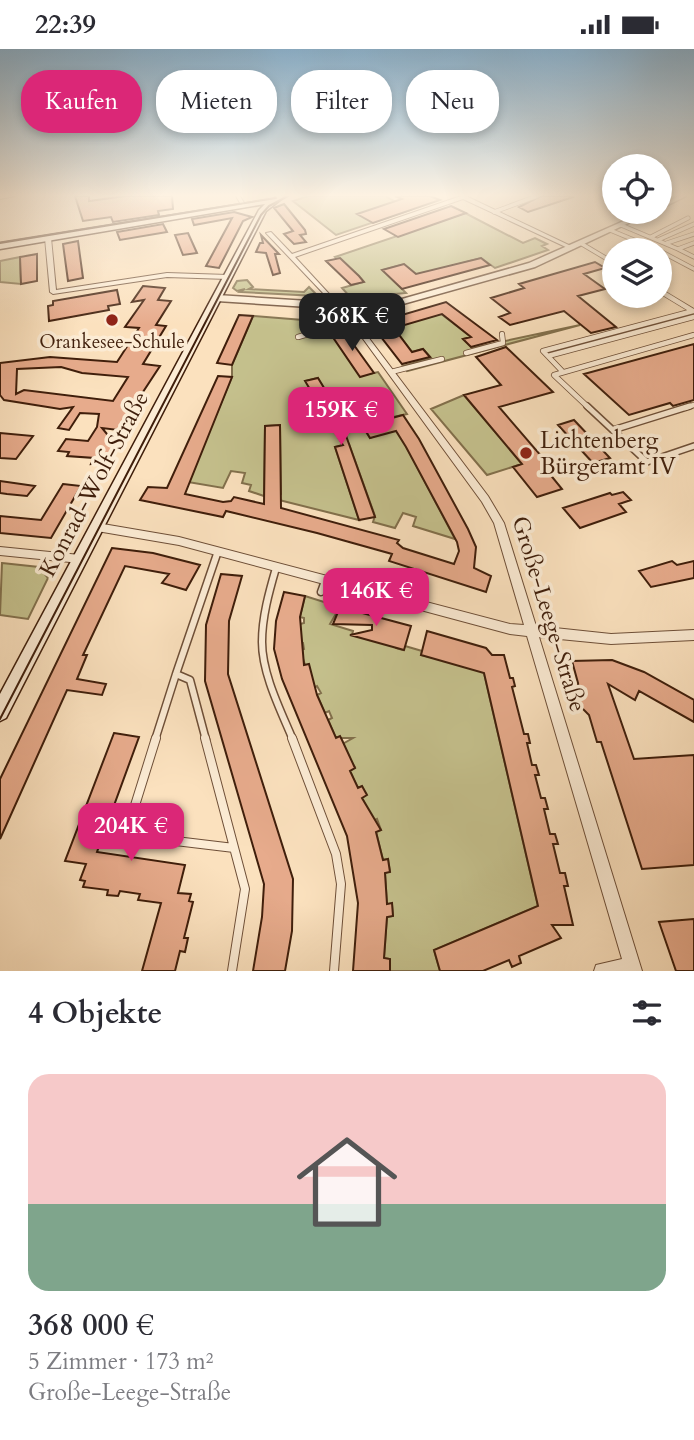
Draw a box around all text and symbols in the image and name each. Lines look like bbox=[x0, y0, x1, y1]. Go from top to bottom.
text: 22:39 bbox=[35, 7, 96, 42]
chip: Kaufen bbox=[21, 70, 142, 133]
chip: Mieten bbox=[156, 70, 277, 133]
chip: Filter bbox=[291, 70, 392, 133]
chip: Neu bbox=[406, 70, 499, 133]
map controls bbox=[602, 154, 672, 308]
button: locate bbox=[602, 154, 672, 224]
button: layers bbox=[602, 238, 672, 308]
pin: 368K € bbox=[295, 293, 409, 353]
text: 368K € bbox=[315, 300, 389, 331]
marker: Orankesee-Schule bbox=[104, 312, 120, 328]
place label: Orankesee-Schule bbox=[39, 329, 185, 355]
street label: Konrad-Wolf-Straße bbox=[32, 386, 156, 582]
pin: 159K € bbox=[284, 387, 398, 447]
text: 159K € bbox=[304, 394, 378, 425]
place label: Lichtenberg Bürgeramt IV bbox=[540, 425, 676, 482]
marker: Lichtenberg Bürgeramt IV bbox=[518, 445, 534, 461]
street label: Große-Leege-Straße bbox=[504, 512, 594, 716]
pin: 146K € bbox=[319, 569, 433, 628]
text: 146K € bbox=[339, 575, 413, 606]
pin: 204K € bbox=[74, 803, 188, 863]
text: 204K € bbox=[94, 810, 168, 841]
text: 4 Objekte bbox=[28, 993, 162, 1034]
icon: filters bbox=[628, 994, 666, 1032]
icon: home bbox=[284, 1119, 410, 1245]
text: 368 000 € bbox=[28, 1305, 154, 1346]
text: 5 Zimmer · 173 m² bbox=[28, 1346, 213, 1377]
text: Große-Leege-Straße bbox=[28, 1377, 231, 1408]

